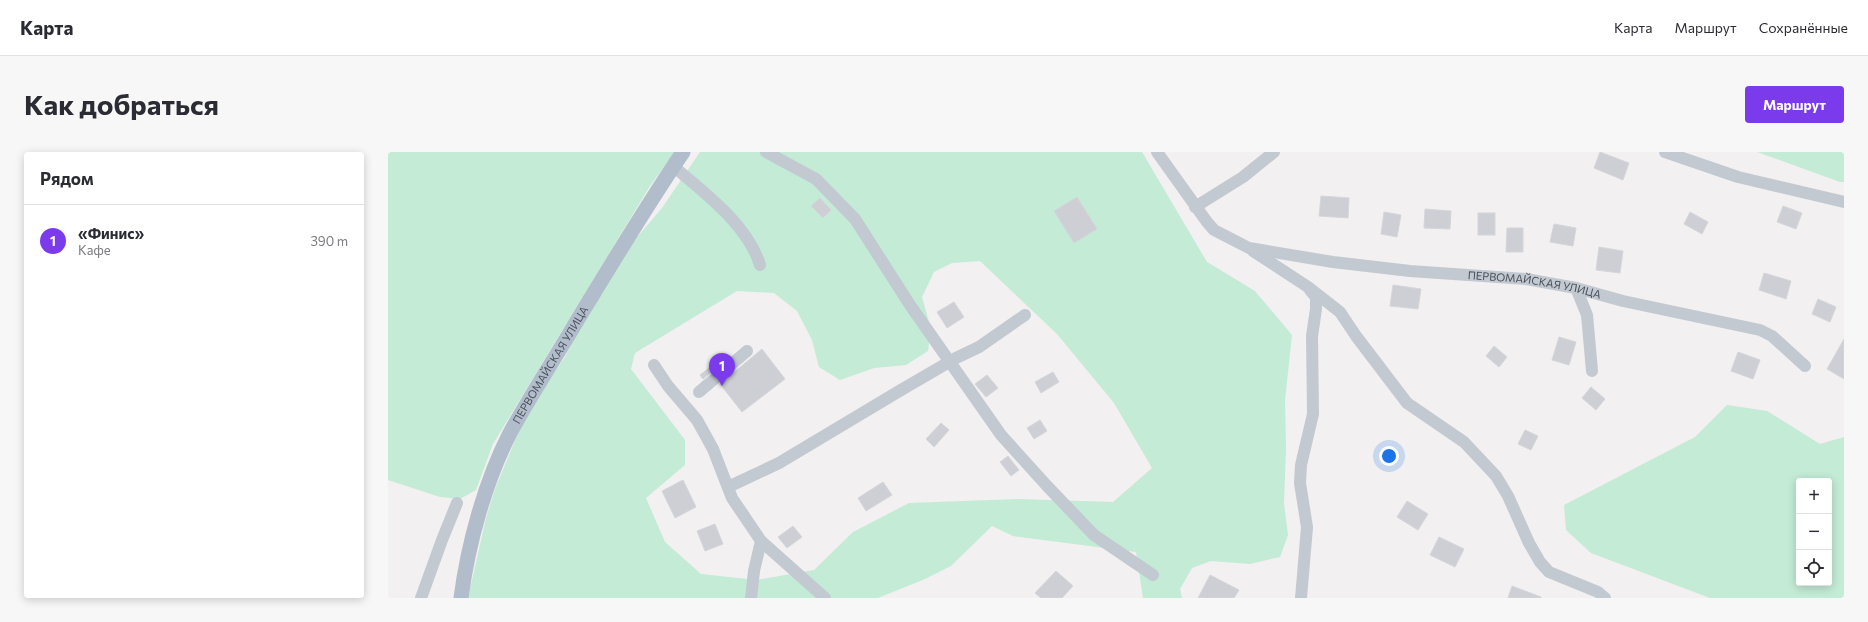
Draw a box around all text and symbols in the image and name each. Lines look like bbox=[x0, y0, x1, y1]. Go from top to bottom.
text: Карта bbox=[20, 16, 73, 39]
text: Карта bbox=[1614, 19, 1652, 36]
text: Маршрут bbox=[1674, 19, 1737, 36]
text: Сохранённые bbox=[1759, 19, 1848, 36]
button: Маршрут bbox=[1745, 86, 1844, 123]
text: Как добраться bbox=[24, 87, 219, 121]
text: Рядом bbox=[40, 168, 94, 189]
text: «Финис» bbox=[78, 224, 144, 242]
text: 1 bbox=[50, 233, 56, 249]
text: 390 m bbox=[310, 233, 348, 249]
text: Кафе bbox=[78, 242, 111, 258]
street label: ПЕРВОМАЙСКАЯ УЛИЦА bbox=[1467, 268, 1603, 301]
street label: ПЕРВОМАЙСКАЯ УЛИЦА bbox=[509, 303, 591, 426]
pin: 1 bbox=[709, 353, 735, 386]
your location bbox=[1379, 446, 1399, 466]
map controls bbox=[1796, 478, 1832, 586]
button: + bbox=[1796, 478, 1832, 514]
button: − bbox=[1796, 514, 1832, 550]
button: locate bbox=[1796, 550, 1832, 586]

